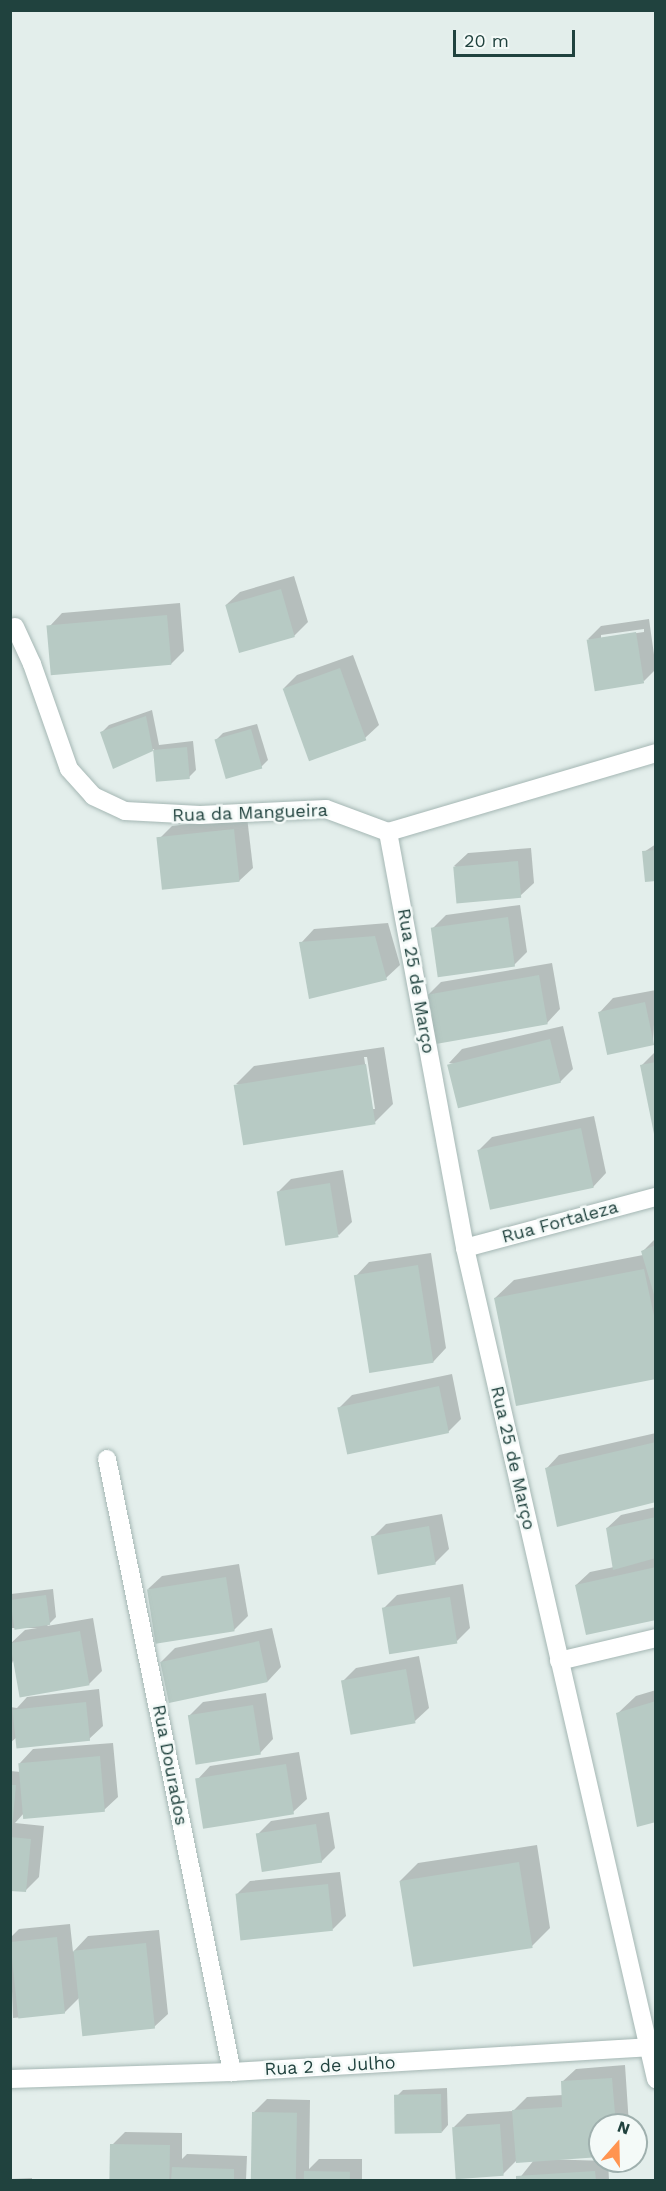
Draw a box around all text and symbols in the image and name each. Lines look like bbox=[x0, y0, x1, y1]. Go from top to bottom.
scale bar bbox=[456, 18, 578, 56]
text: 20 m bbox=[464, 30, 509, 51]
street label: Rua da Mangueira bbox=[171, 799, 329, 827]
street label: Rua 25 de Março bbox=[393, 906, 439, 1056]
street label: Rua Fortaleza bbox=[499, 1196, 621, 1248]
street label: Rua 25 de Março bbox=[486, 1384, 540, 1532]
street label: Rua Dourados bbox=[148, 1703, 192, 1827]
street label: Rua 2 de Julho bbox=[263, 2052, 397, 2080]
north arrow bbox=[588, 2113, 648, 2173]
text: N bbox=[615, 2117, 632, 2138]

